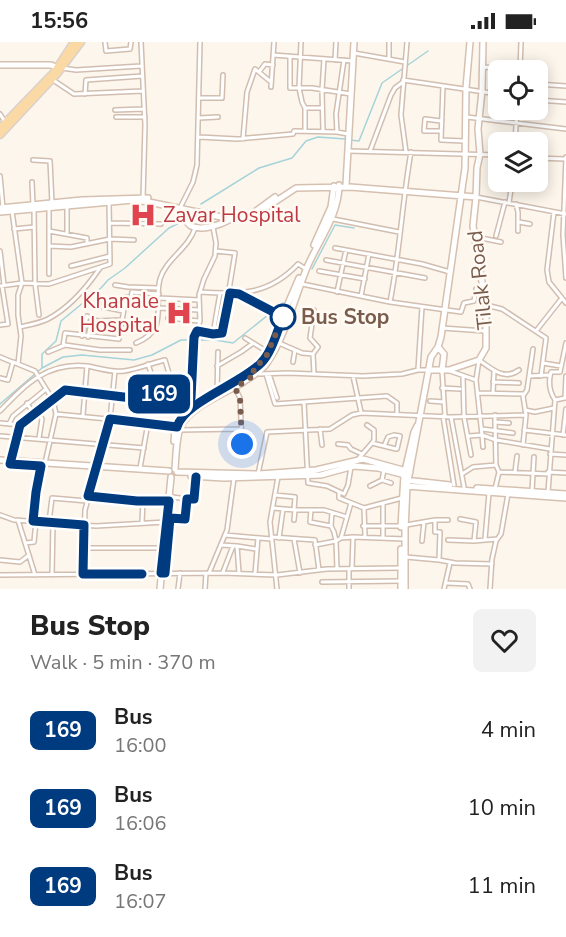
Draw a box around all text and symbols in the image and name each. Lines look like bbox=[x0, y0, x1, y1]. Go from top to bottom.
text: 15:56 bbox=[30, 6, 88, 36]
map controls bbox=[488, 60, 548, 192]
button: locate bbox=[488, 60, 548, 120]
button: layers bbox=[488, 132, 548, 192]
hospital icon: Zavar Hospital bbox=[128, 200, 158, 230]
place label: Zavar Hospital bbox=[163, 201, 301, 229]
street label: Tilak Road bbox=[461, 229, 499, 331]
place label: Khanale Hospital bbox=[79, 287, 160, 339]
hospital icon: Khanale Hospital bbox=[164, 298, 194, 328]
place label: Bus Stop bbox=[301, 303, 389, 331]
marker: Bus Stop bbox=[270, 304, 296, 330]
line badge: 169 bbox=[124, 374, 194, 414]
text: 169 bbox=[140, 380, 178, 408]
your location bbox=[227, 429, 257, 459]
text: Bus Stop bbox=[30, 607, 150, 645]
button: heart bbox=[473, 609, 536, 672]
text: Walk · 5 min · 370 m bbox=[30, 649, 216, 676]
text: Bus bbox=[114, 702, 153, 732]
text: 4 min bbox=[481, 715, 536, 745]
text: 169 bbox=[44, 716, 82, 744]
text: 16:00 bbox=[114, 732, 167, 759]
text: Bus bbox=[114, 780, 153, 810]
text: 10 min bbox=[468, 793, 536, 823]
text: 169 bbox=[44, 794, 82, 822]
text: 16:06 bbox=[114, 810, 167, 837]
text: Bus bbox=[114, 858, 153, 888]
text: 11 min bbox=[468, 871, 536, 901]
text: 169 bbox=[44, 872, 82, 900]
text: 16:07 bbox=[114, 888, 167, 915]

